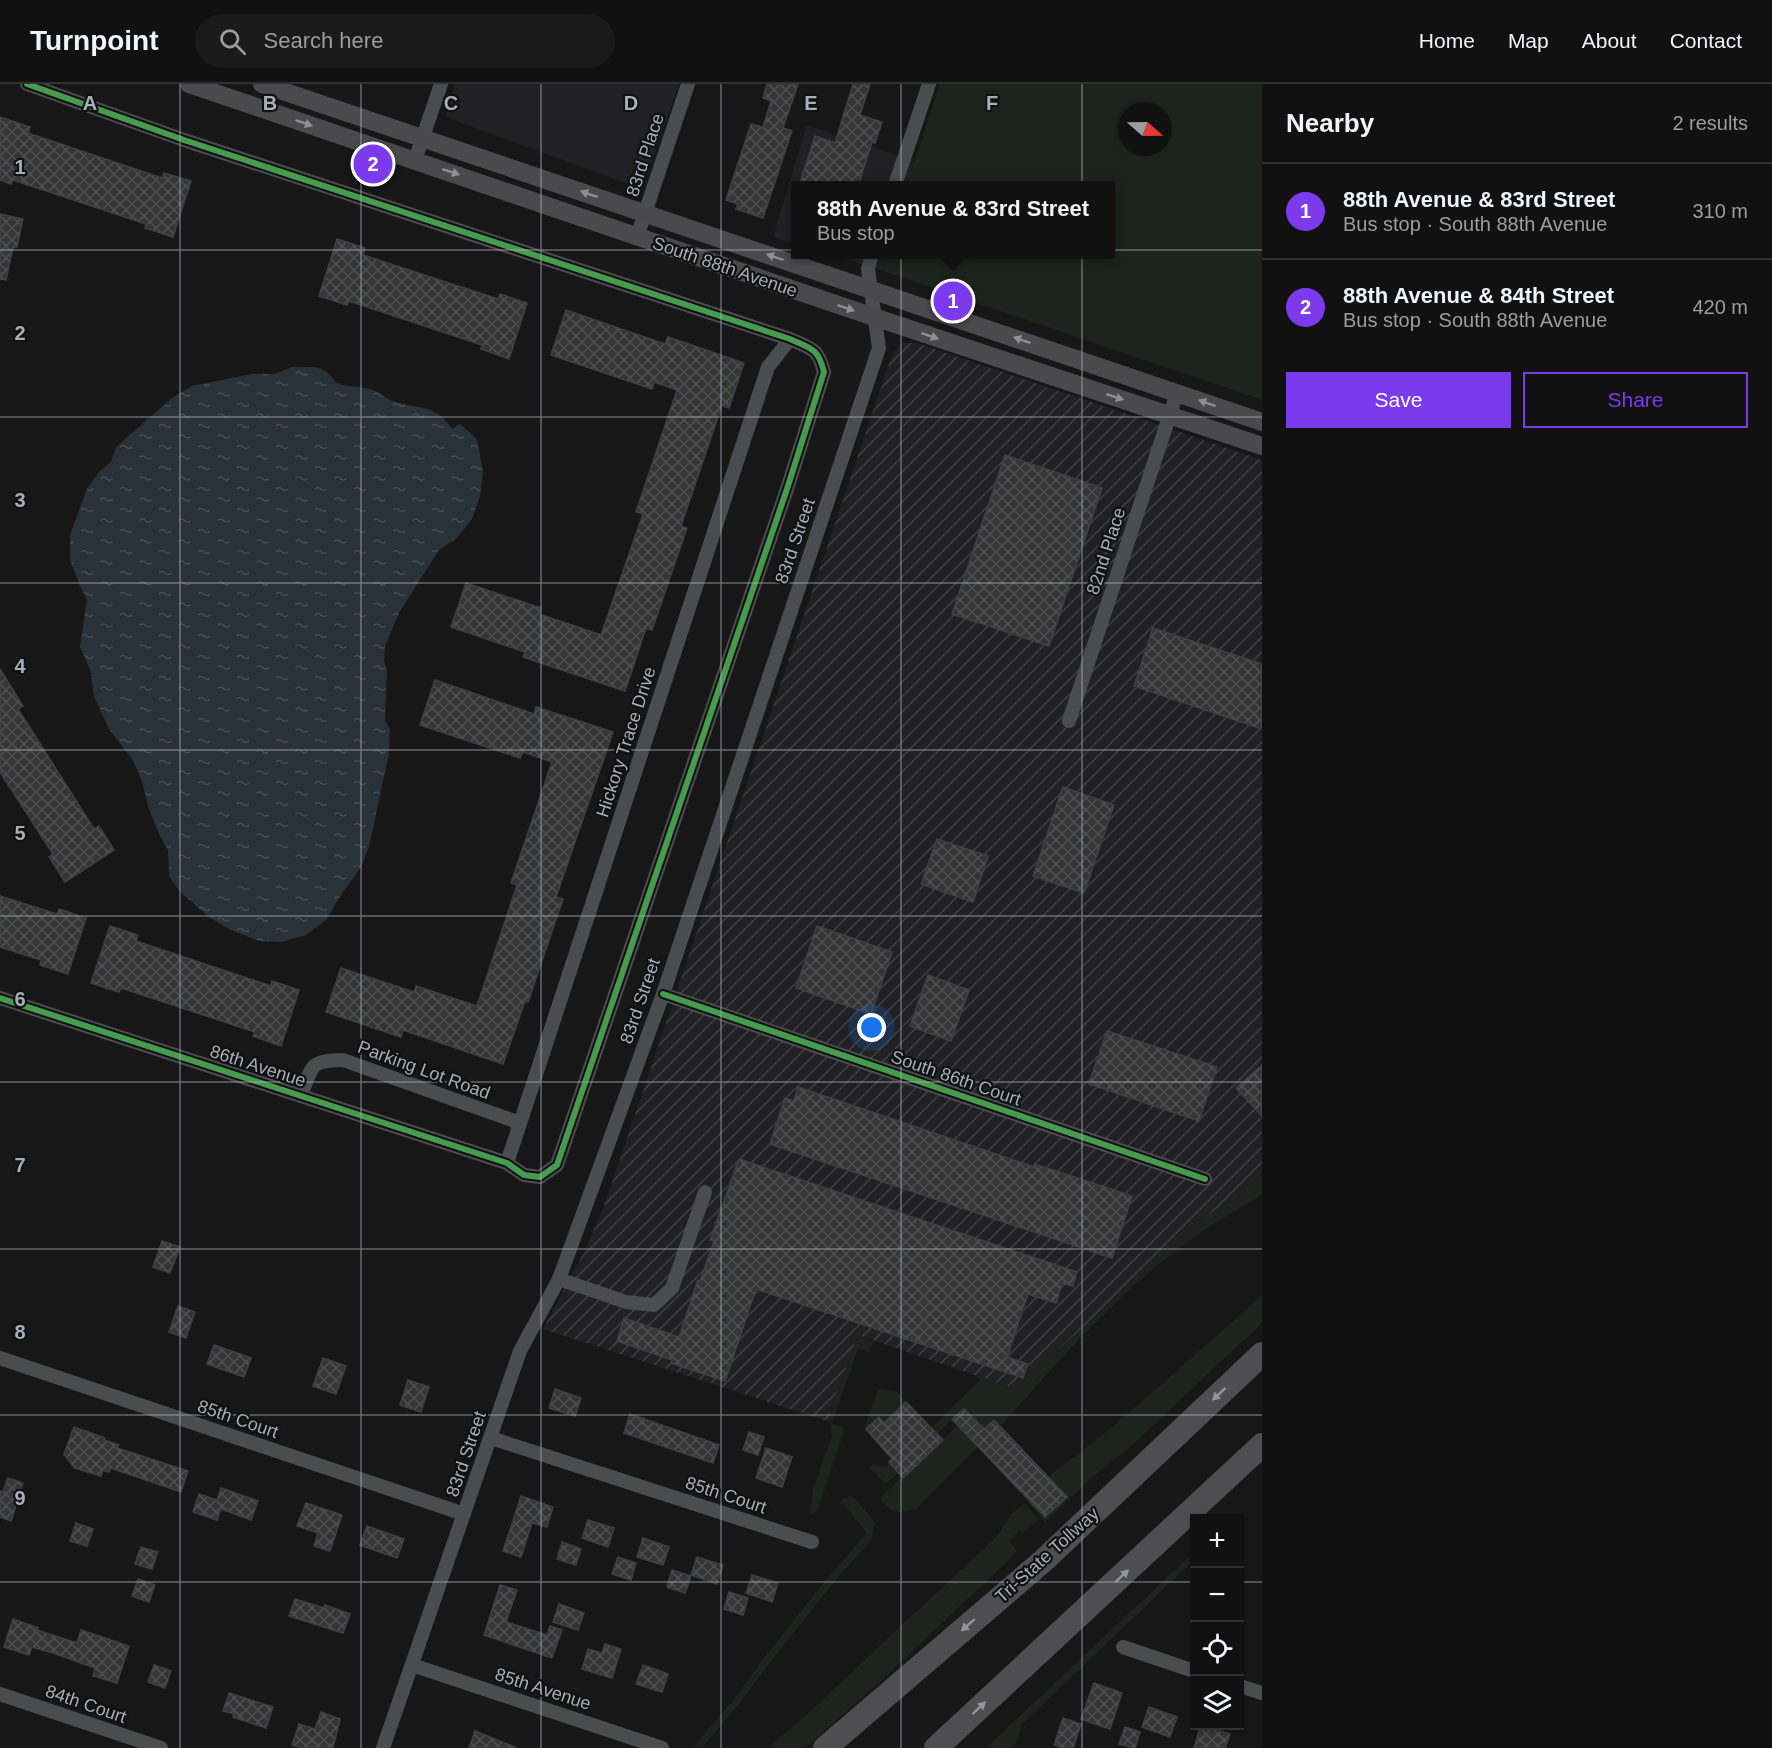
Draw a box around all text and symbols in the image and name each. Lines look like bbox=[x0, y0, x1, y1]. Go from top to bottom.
search box bbox=[195, 14, 615, 68]
text: Turnpoint bbox=[30, 25, 159, 56]
icon: search bbox=[216, 25, 249, 58]
text: Search here bbox=[264, 28, 383, 53]
text: Home bbox=[1419, 29, 1475, 52]
text: Map bbox=[1508, 29, 1549, 52]
text: About bbox=[1582, 29, 1637, 52]
text: Contact bbox=[1670, 29, 1742, 52]
text: A bbox=[83, 92, 97, 114]
text: B bbox=[263, 92, 277, 114]
text: C bbox=[444, 92, 458, 114]
text: D bbox=[624, 92, 638, 114]
text: E bbox=[804, 92, 818, 114]
text: F bbox=[986, 92, 998, 114]
north arrow bbox=[1118, 102, 1172, 156]
text: Nearby bbox=[1286, 108, 1374, 138]
street label: 83rd Place bbox=[622, 111, 668, 199]
text: 2 results bbox=[1672, 112, 1748, 134]
one-way arrow bbox=[295, 118, 313, 128]
pin: 2 bbox=[354, 142, 392, 187]
text: 1 bbox=[14, 156, 26, 178]
one-way arrow bbox=[442, 168, 460, 177]
popup bbox=[791, 181, 1115, 259]
text: 88th Avenue & 83rd Street bbox=[1343, 187, 1615, 212]
one-way arrow bbox=[580, 189, 598, 199]
text: 88th Avenue & 83rd Street bbox=[817, 196, 1089, 221]
text: 1 bbox=[1300, 200, 1311, 222]
text: 310 m bbox=[1692, 200, 1748, 222]
text: Bus stop · South 88th Avenue bbox=[1343, 213, 1607, 235]
text: Bus stop bbox=[817, 222, 895, 244]
street label: South 88th Avenue bbox=[650, 233, 800, 301]
one-way arrow bbox=[766, 252, 784, 261]
pin: 1 bbox=[934, 278, 972, 324]
text: 88th Avenue & 84th Street bbox=[1343, 283, 1614, 308]
text: 2 bbox=[1300, 296, 1311, 318]
text: 420 m bbox=[1692, 296, 1748, 318]
one-way arrow bbox=[837, 303, 855, 313]
text: Bus stop · South 88th Avenue bbox=[1343, 309, 1607, 331]
text: 2 bbox=[14, 322, 26, 344]
one-way arrow bbox=[921, 331, 939, 341]
one-way arrow bbox=[1013, 335, 1031, 345]
button: Save bbox=[1286, 372, 1511, 428]
button: Share bbox=[1523, 372, 1748, 428]
one-way arrow bbox=[1106, 392, 1124, 402]
one-way arrow bbox=[1198, 398, 1216, 407]
text: 3 bbox=[14, 489, 26, 511]
street label: 83rd Street bbox=[771, 496, 819, 586]
street label: 82nd Place bbox=[1083, 505, 1129, 597]
text: 4 bbox=[14, 655, 26, 677]
street label: Hickory Trace Drive bbox=[592, 664, 660, 820]
text: 5 bbox=[14, 822, 26, 844]
street label: 83rd Street bbox=[616, 956, 664, 1046]
text: 6 bbox=[14, 988, 26, 1010]
your location bbox=[857, 1013, 886, 1042]
street label: Parking Lot Road bbox=[355, 1037, 493, 1103]
street label: 86th Avenue bbox=[207, 1041, 309, 1091]
street label: South 86th Court bbox=[888, 1046, 1024, 1110]
text: 7 bbox=[14, 1154, 26, 1176]
text: 8 bbox=[14, 1321, 26, 1343]
one-way arrow bbox=[1212, 1387, 1227, 1401]
street label: 85th Court bbox=[195, 1396, 281, 1442]
street label: 83rd Street bbox=[442, 1409, 490, 1499]
street label: 85th Court bbox=[683, 1473, 769, 1517]
text: 9 bbox=[14, 1487, 26, 1509]
street label: Tri-State Tollway bbox=[991, 1503, 1103, 1607]
map controls bbox=[1190, 1514, 1244, 1730]
button: + bbox=[1190, 1514, 1244, 1568]
button: − bbox=[1190, 1568, 1244, 1622]
one-way arrow bbox=[1114, 1570, 1129, 1583]
one-way arrow bbox=[960, 1619, 975, 1632]
button: locate bbox=[1190, 1622, 1244, 1676]
street label: 85th Avenue bbox=[492, 1664, 594, 1714]
button: layers bbox=[1190, 1676, 1244, 1730]
street label: 84th Court bbox=[43, 1681, 129, 1727]
one-way arrow bbox=[971, 1702, 986, 1715]

